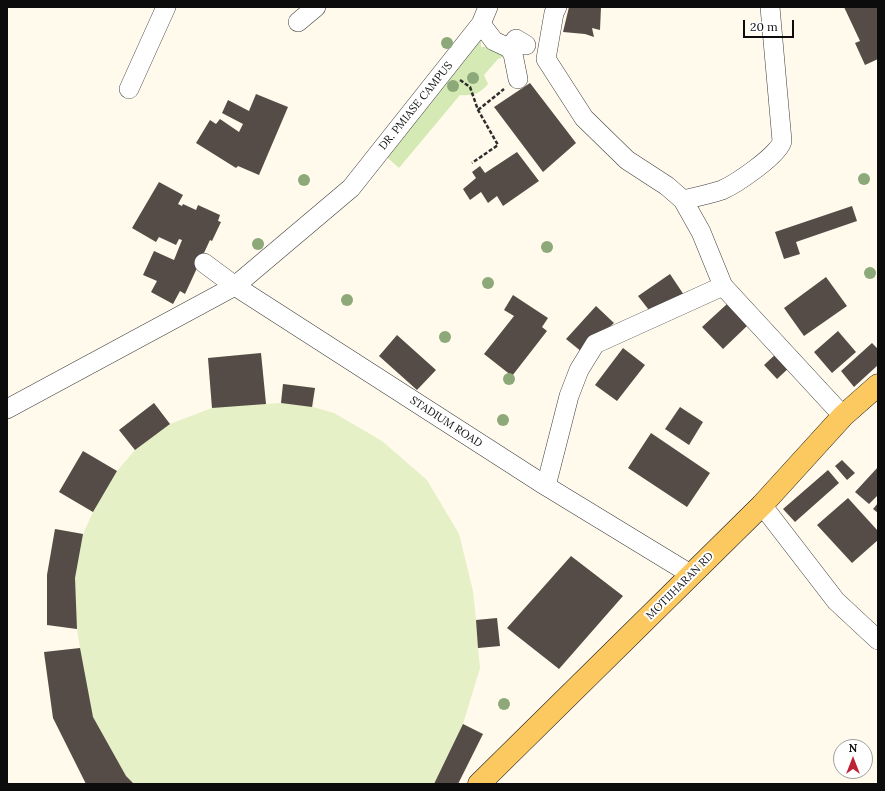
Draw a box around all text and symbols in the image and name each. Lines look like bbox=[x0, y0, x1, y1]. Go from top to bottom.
scale bar bbox=[745, 12, 796, 38]
text: 20 m bbox=[750, 19, 778, 34]
street label: DR. PMIASE CAMPUS bbox=[376, 59, 456, 153]
street label: STADIUM ROAD bbox=[407, 394, 485, 450]
street label: MOTIJHARAN RD bbox=[644, 550, 716, 622]
north arrow bbox=[833, 739, 873, 779]
text: N bbox=[849, 741, 857, 755]

